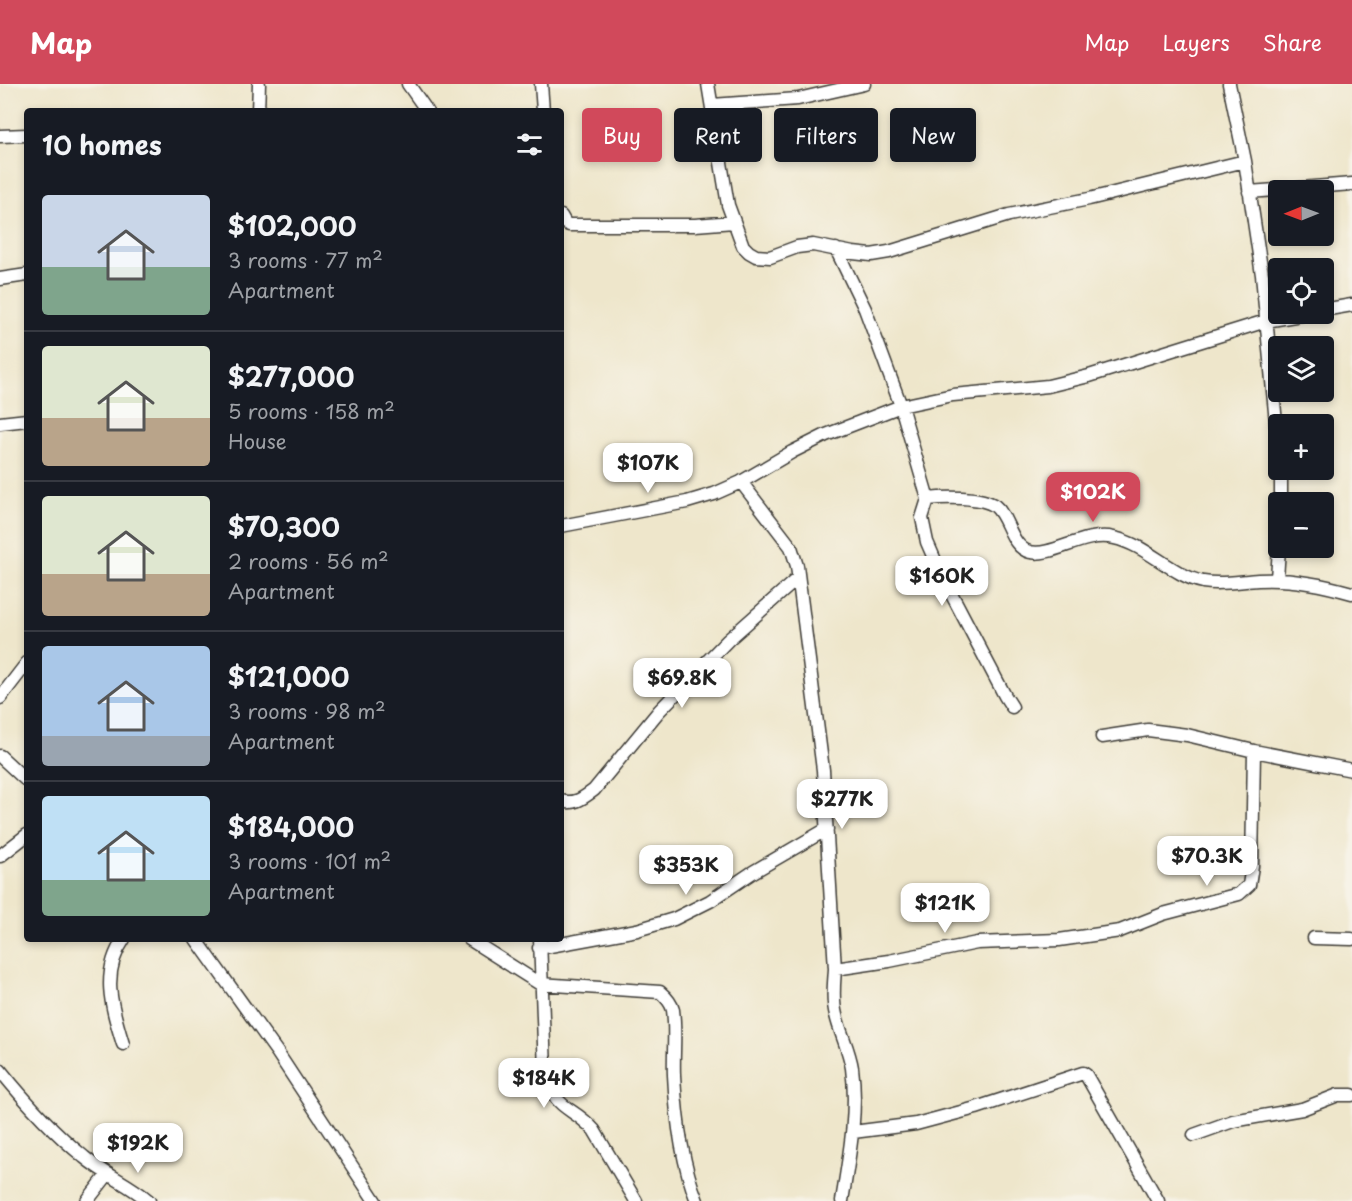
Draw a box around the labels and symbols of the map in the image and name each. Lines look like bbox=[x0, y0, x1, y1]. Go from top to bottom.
north arrow bbox=[1268, 180, 1334, 246]
pin: $107K bbox=[606, 443, 690, 494]
pin: $102K bbox=[1051, 472, 1135, 523]
pin: $160K bbox=[900, 556, 984, 607]
pin: $69.8K bbox=[633, 658, 731, 709]
pin: $277K bbox=[800, 779, 884, 830]
pin: $70.3K bbox=[1158, 836, 1256, 887]
pin: $353K bbox=[644, 845, 728, 896]
pin: $121K bbox=[903, 883, 987, 934]
pin: $184K bbox=[502, 1058, 586, 1109]
pin: $192K bbox=[96, 1123, 180, 1174]

